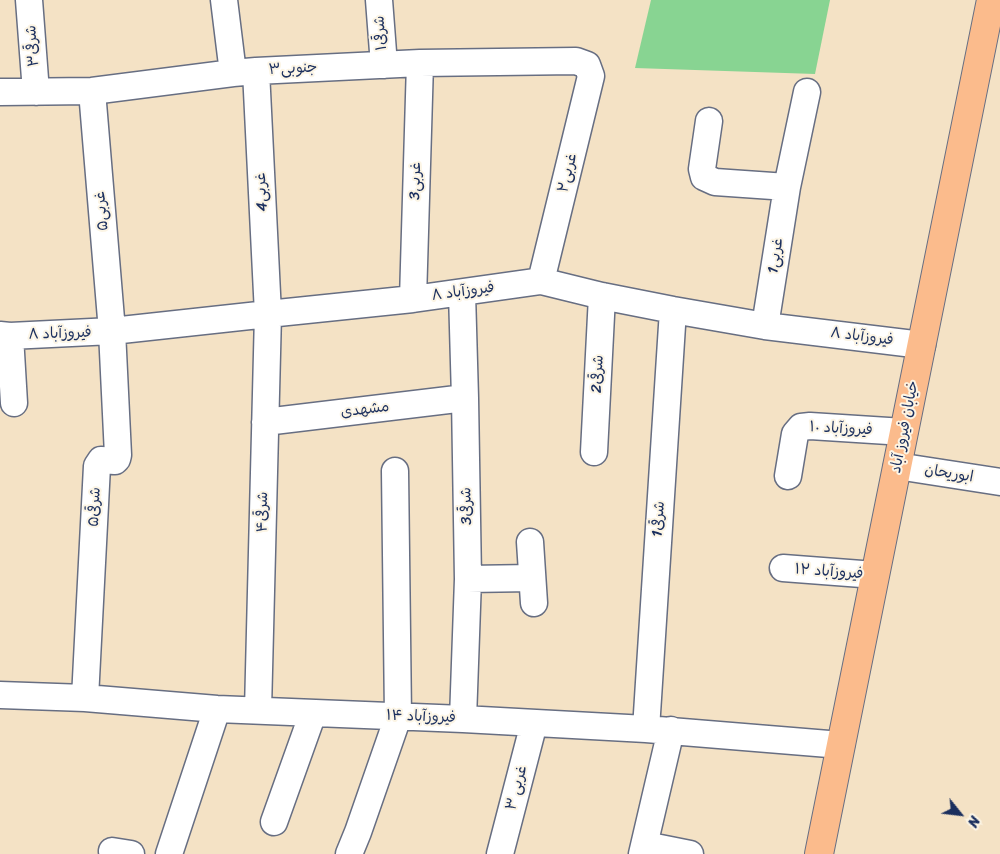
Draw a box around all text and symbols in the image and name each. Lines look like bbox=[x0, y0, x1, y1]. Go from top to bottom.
street label: شرقی۱ bbox=[371, 15, 391, 51]
street label: شرقی۳ bbox=[23, 25, 43, 67]
street label: جنوبی۳ bbox=[268, 59, 318, 79]
street label: غربی۲ bbox=[554, 152, 582, 194]
street label: غربی3 bbox=[406, 162, 426, 200]
street label: غربی4 bbox=[252, 172, 272, 212]
street label: غربی۵ bbox=[91, 190, 113, 232]
street label: غربی1 bbox=[764, 237, 788, 275]
street label: فیروزآباد ۸ bbox=[430, 279, 496, 305]
street label: فیروزآباد ۸ bbox=[28, 324, 92, 344]
street label: فیروزآباد ۸ bbox=[829, 324, 895, 350]
street label: شرقی2 bbox=[588, 354, 608, 394]
street label: خیابان فیروز آباد bbox=[887, 379, 923, 475]
street label: مشهدی bbox=[340, 398, 390, 422]
street label: فیروزآباد ۱۰ bbox=[809, 418, 873, 440]
street label: ابوریحان bbox=[923, 461, 975, 487]
street label: شرقی۵ bbox=[85, 487, 105, 527]
street label: شرقی3 bbox=[458, 487, 476, 525]
street label: شرقی۴ bbox=[254, 491, 272, 533]
street label: شرقی1 bbox=[649, 500, 669, 538]
street label: فیروزآباد ۱۲ bbox=[794, 561, 864, 583]
street label: فیروزآباد ۱۴ bbox=[386, 707, 456, 727]
street label: غربی ۳ bbox=[502, 764, 532, 812]
north arrow bbox=[935, 789, 985, 839]
text: N bbox=[960, 811, 987, 832]

